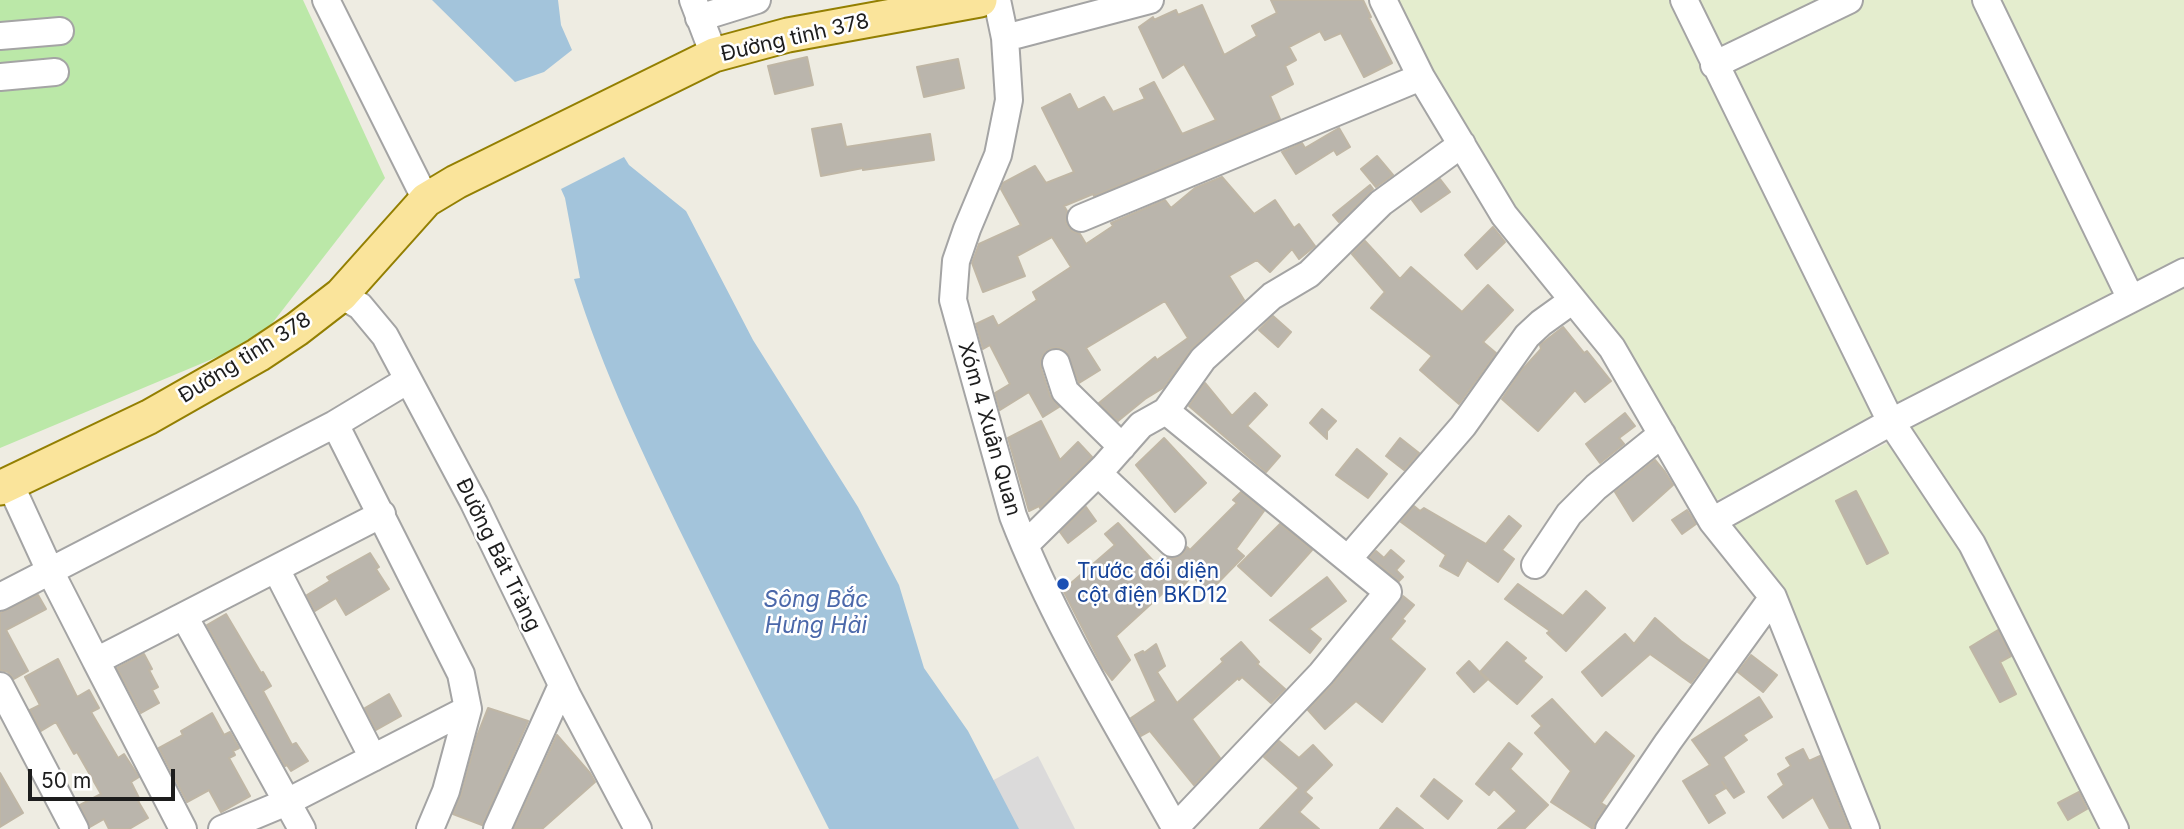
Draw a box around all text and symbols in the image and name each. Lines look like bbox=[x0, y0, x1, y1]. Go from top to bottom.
street label: Đường tỉnh 378 bbox=[718, 9, 872, 67]
street label: Đường tỉnh 378 bbox=[174, 307, 316, 409]
street label: Xóm 4 Xuân Quan bbox=[952, 339, 1026, 519]
street label: Đường Bát Tràng bbox=[450, 475, 546, 635]
place label: Trước đối diện cột điện BKD12 bbox=[1077, 559, 1228, 609]
marker: Trước đối diện cột điện BKD12 bbox=[1055, 576, 1071, 592]
water label: Sông Bắc Hưng Hải bbox=[763, 586, 869, 640]
scale bar bbox=[32, 756, 178, 800]
text: 50 m bbox=[41, 768, 91, 793]

